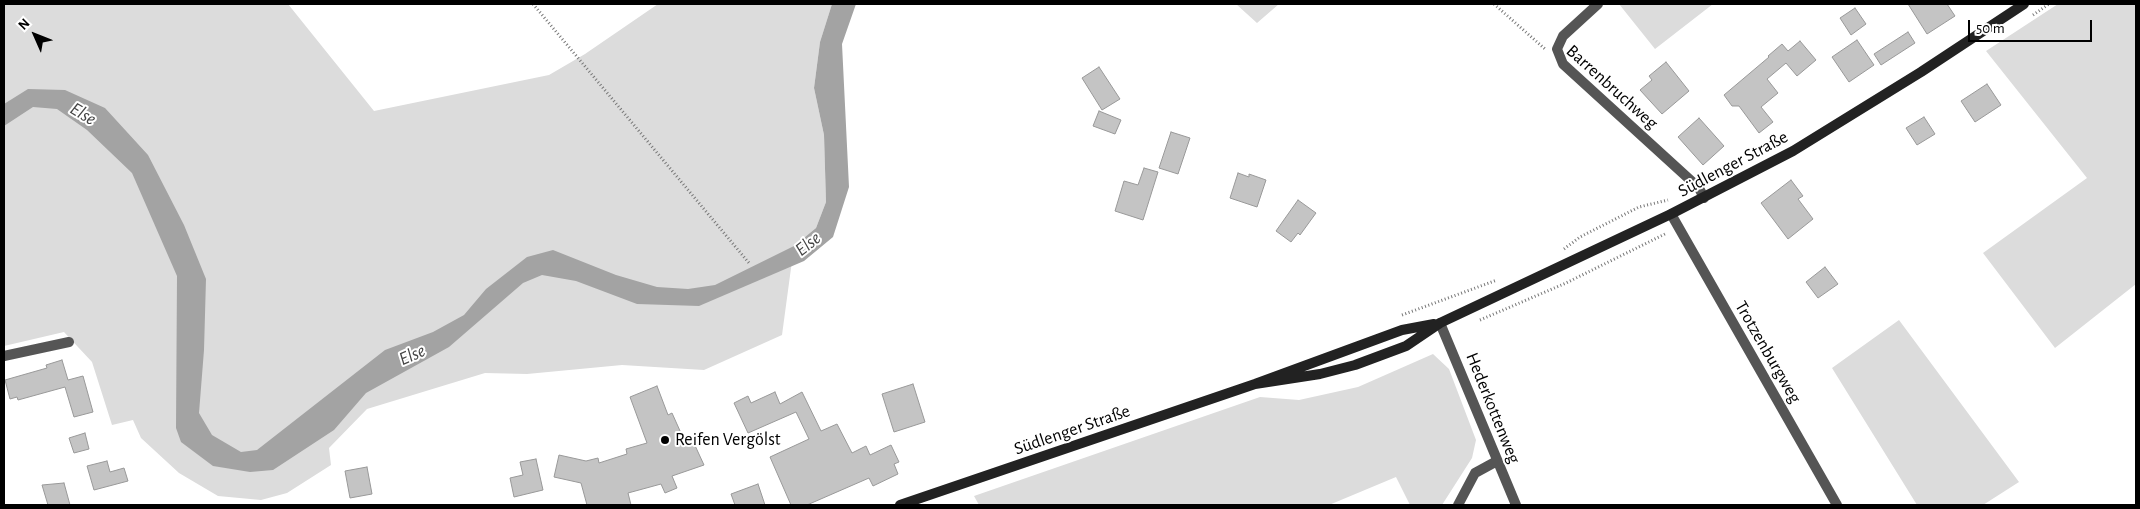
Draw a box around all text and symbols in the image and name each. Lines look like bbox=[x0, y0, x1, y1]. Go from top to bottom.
north arrow bbox=[10, 10, 60, 60]
scale bar bbox=[1970, 10, 2094, 42]
text: N bbox=[16, 16, 33, 33]
text: 50 m bbox=[1976, 21, 2005, 36]
street label: Barrenbruchweg bbox=[1562, 40, 1662, 134]
water label: Else bbox=[66, 97, 100, 131]
street label: Südlenger Straße bbox=[1674, 126, 1792, 202]
water label: Else bbox=[790, 227, 826, 261]
street label: Trotzenburgweg bbox=[1730, 297, 1806, 407]
water label: Else bbox=[395, 339, 429, 371]
street label: Hederkottenweg bbox=[1461, 349, 1525, 467]
street label: Südlenger Straße bbox=[1011, 400, 1133, 460]
place label: Reifen Vergölst bbox=[675, 429, 781, 451]
marker: Reifen Vergölst bbox=[659, 434, 671, 446]

